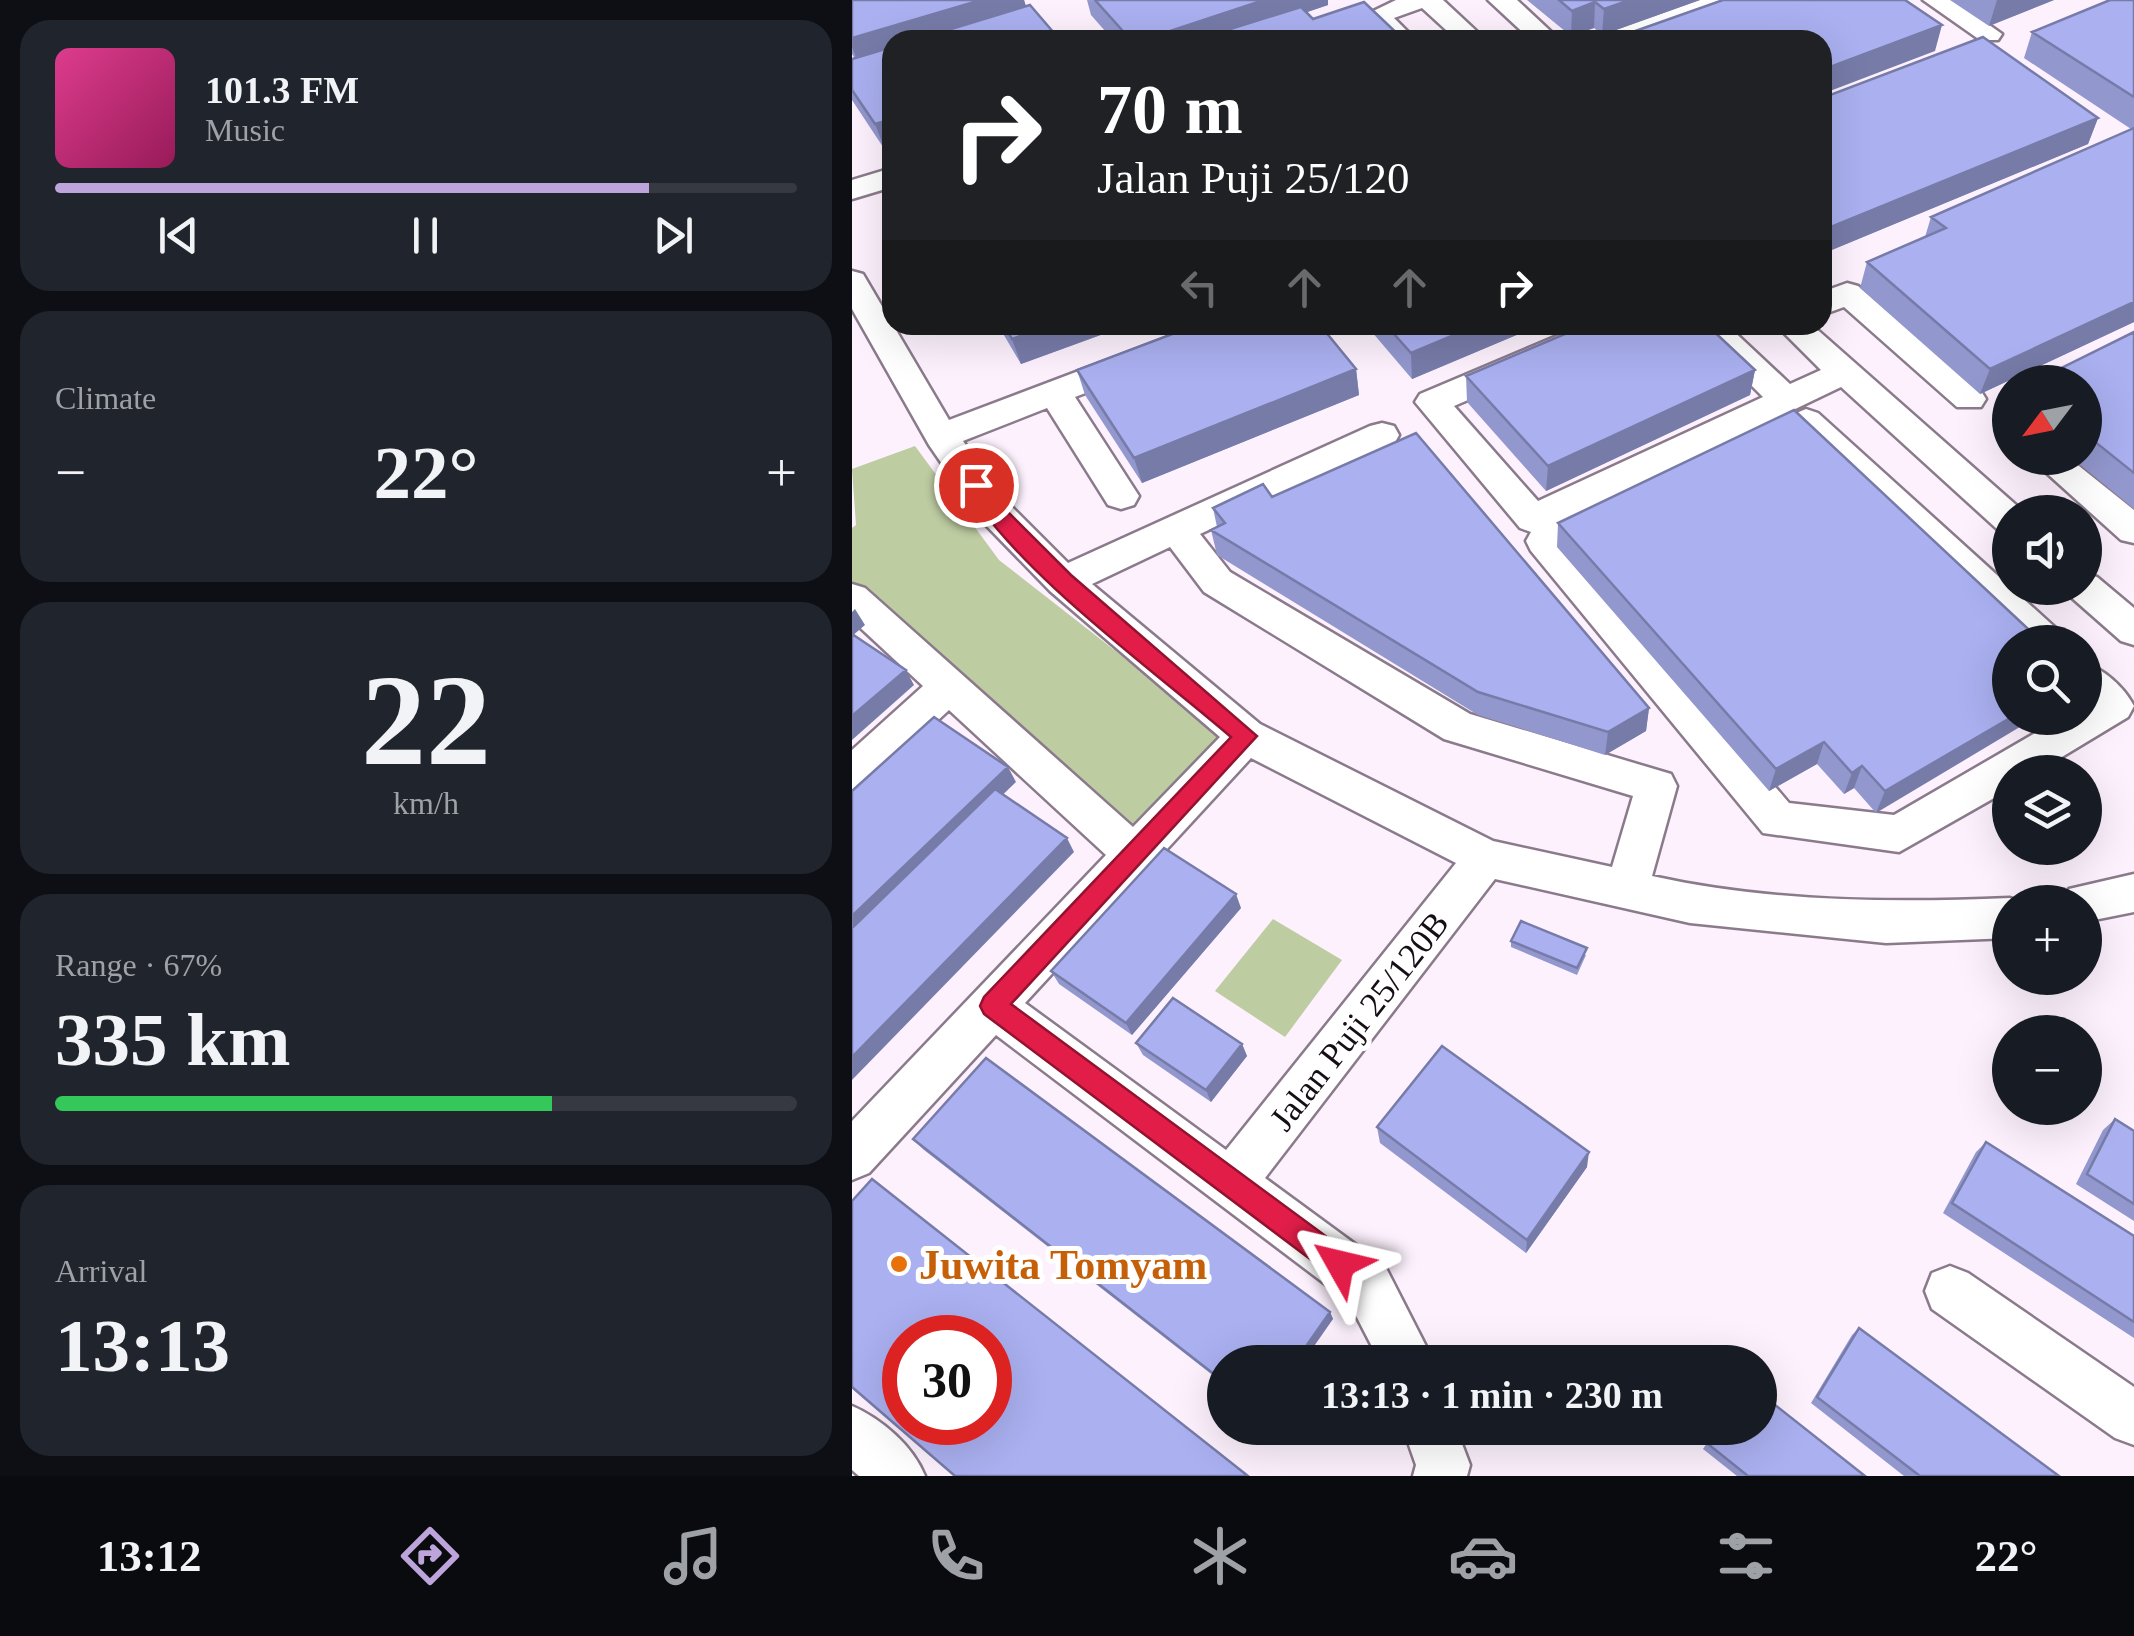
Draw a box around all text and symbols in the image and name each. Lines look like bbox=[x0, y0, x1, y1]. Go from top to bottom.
text: 101.3 FM bbox=[205, 69, 359, 111]
icon: right bbox=[932, 70, 1062, 200]
text: 70 m bbox=[1097, 71, 1243, 148]
text: Music bbox=[205, 112, 285, 148]
text: Jalan Puji 25/120 bbox=[1097, 153, 1410, 203]
icon: previous bbox=[151, 208, 206, 263]
icon: pause bbox=[398, 208, 453, 263]
icon: next bbox=[646, 208, 701, 263]
icon: left bbox=[1172, 260, 1227, 315]
icon: ahead bbox=[1277, 260, 1332, 315]
icon: ahead bbox=[1382, 260, 1437, 315]
icon: right bbox=[1487, 260, 1542, 315]
north arrow bbox=[1992, 365, 2102, 475]
map controls bbox=[1992, 365, 2102, 1125]
text: Climate bbox=[55, 380, 156, 416]
text: 22° bbox=[374, 431, 479, 514]
text: − bbox=[55, 442, 86, 503]
text: + bbox=[766, 442, 797, 503]
pin bbox=[934, 443, 1019, 528]
icon: arrive bbox=[949, 458, 1004, 513]
button: sound bbox=[1992, 495, 2102, 605]
button: search bbox=[1992, 625, 2102, 735]
text: 22 bbox=[361, 648, 491, 792]
button: layers bbox=[1992, 755, 2102, 865]
text: km/h bbox=[393, 785, 459, 821]
button: + bbox=[1992, 885, 2102, 995]
street label: Jalan Puji 25/120B bbox=[1262, 904, 1457, 1138]
text: Range · 67% bbox=[55, 947, 222, 983]
text: 335 km bbox=[55, 998, 290, 1081]
button: − bbox=[1992, 1015, 2102, 1125]
position arrow bbox=[1288, 1212, 1392, 1316]
place label: Juwita Tomyam bbox=[919, 1242, 1207, 1288]
text: Arrival bbox=[55, 1253, 147, 1289]
marker: Juwita Tomyam bbox=[888, 1253, 910, 1275]
text: 13:13 bbox=[55, 1304, 230, 1387]
speed limit sign: 30 bbox=[882, 1315, 1012, 1445]
text: 13:13 · 1 min · 230 m bbox=[1321, 1374, 1663, 1416]
icon: directions bbox=[395, 1521, 465, 1591]
icon: music bbox=[658, 1521, 728, 1591]
icon: phone bbox=[921, 1521, 991, 1591]
icon: climate bbox=[1185, 1521, 1255, 1591]
icon: car bbox=[1448, 1521, 1518, 1591]
icon: filters bbox=[1711, 1521, 1781, 1591]
text: 13:12 bbox=[97, 1531, 202, 1581]
text: 22° bbox=[1974, 1531, 2037, 1581]

